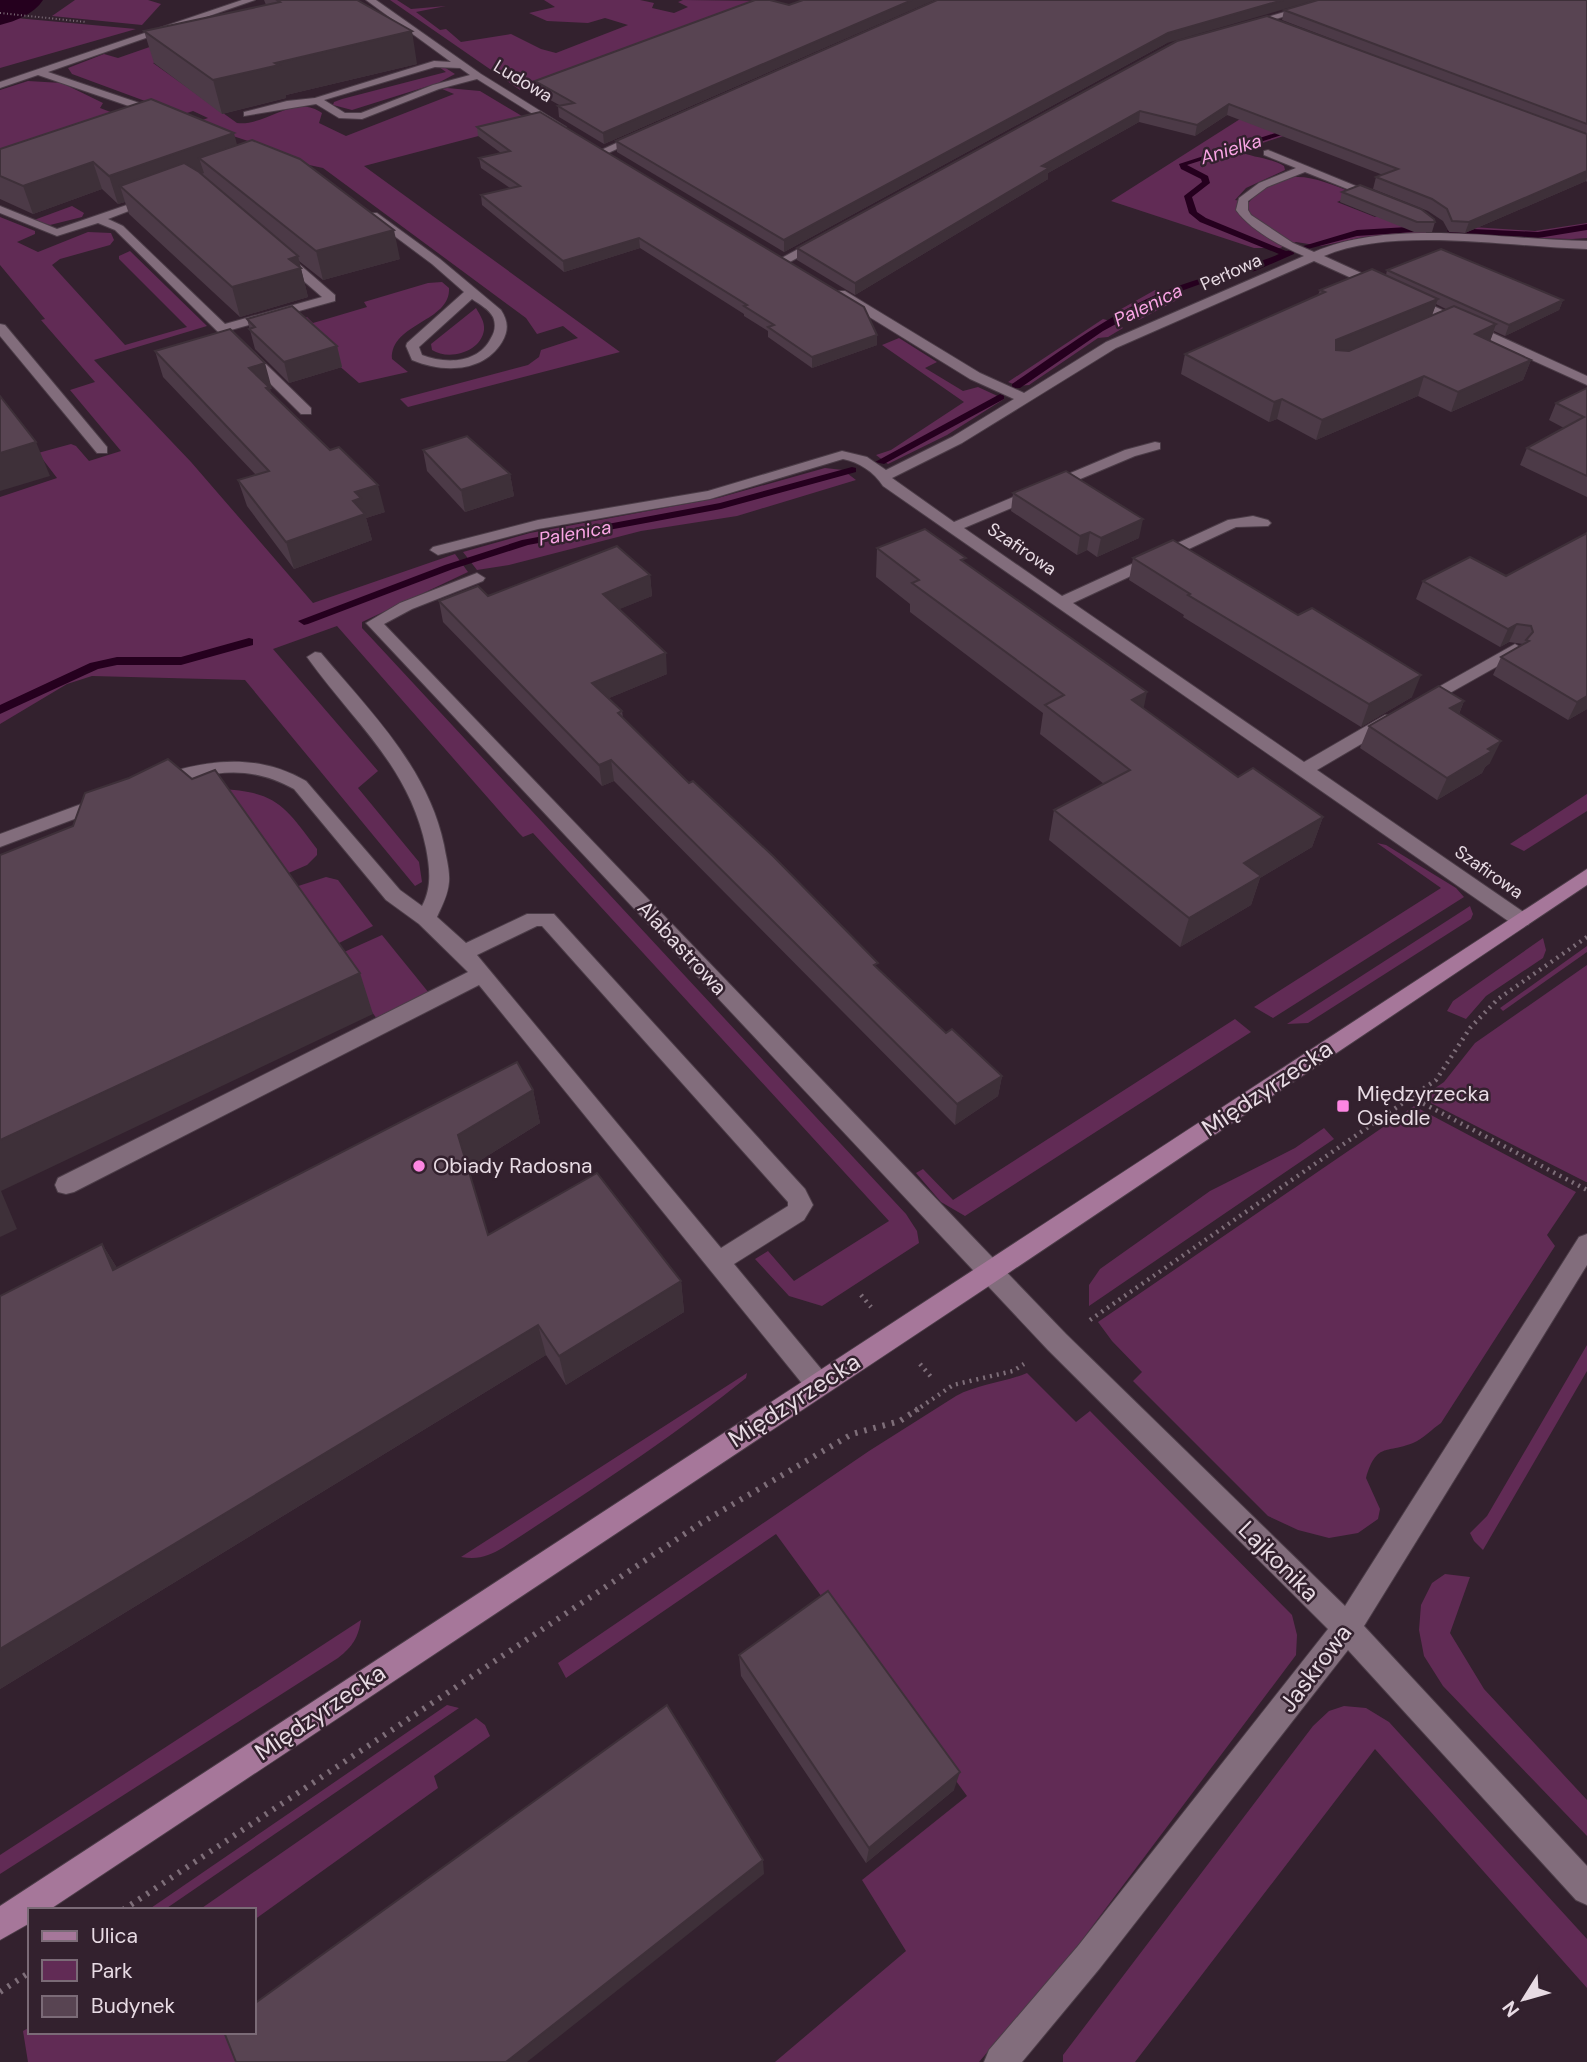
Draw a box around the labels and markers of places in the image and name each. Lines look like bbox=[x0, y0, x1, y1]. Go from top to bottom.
place label: Międzyrzecka Osiedle bbox=[1357, 1080, 1489, 1132]
marker: Międzyrzecka Osiedle bbox=[1335, 1098, 1351, 1114]
place label: Obiady Radosna bbox=[433, 1152, 593, 1180]
marker: Obiady Radosna bbox=[411, 1158, 427, 1174]

